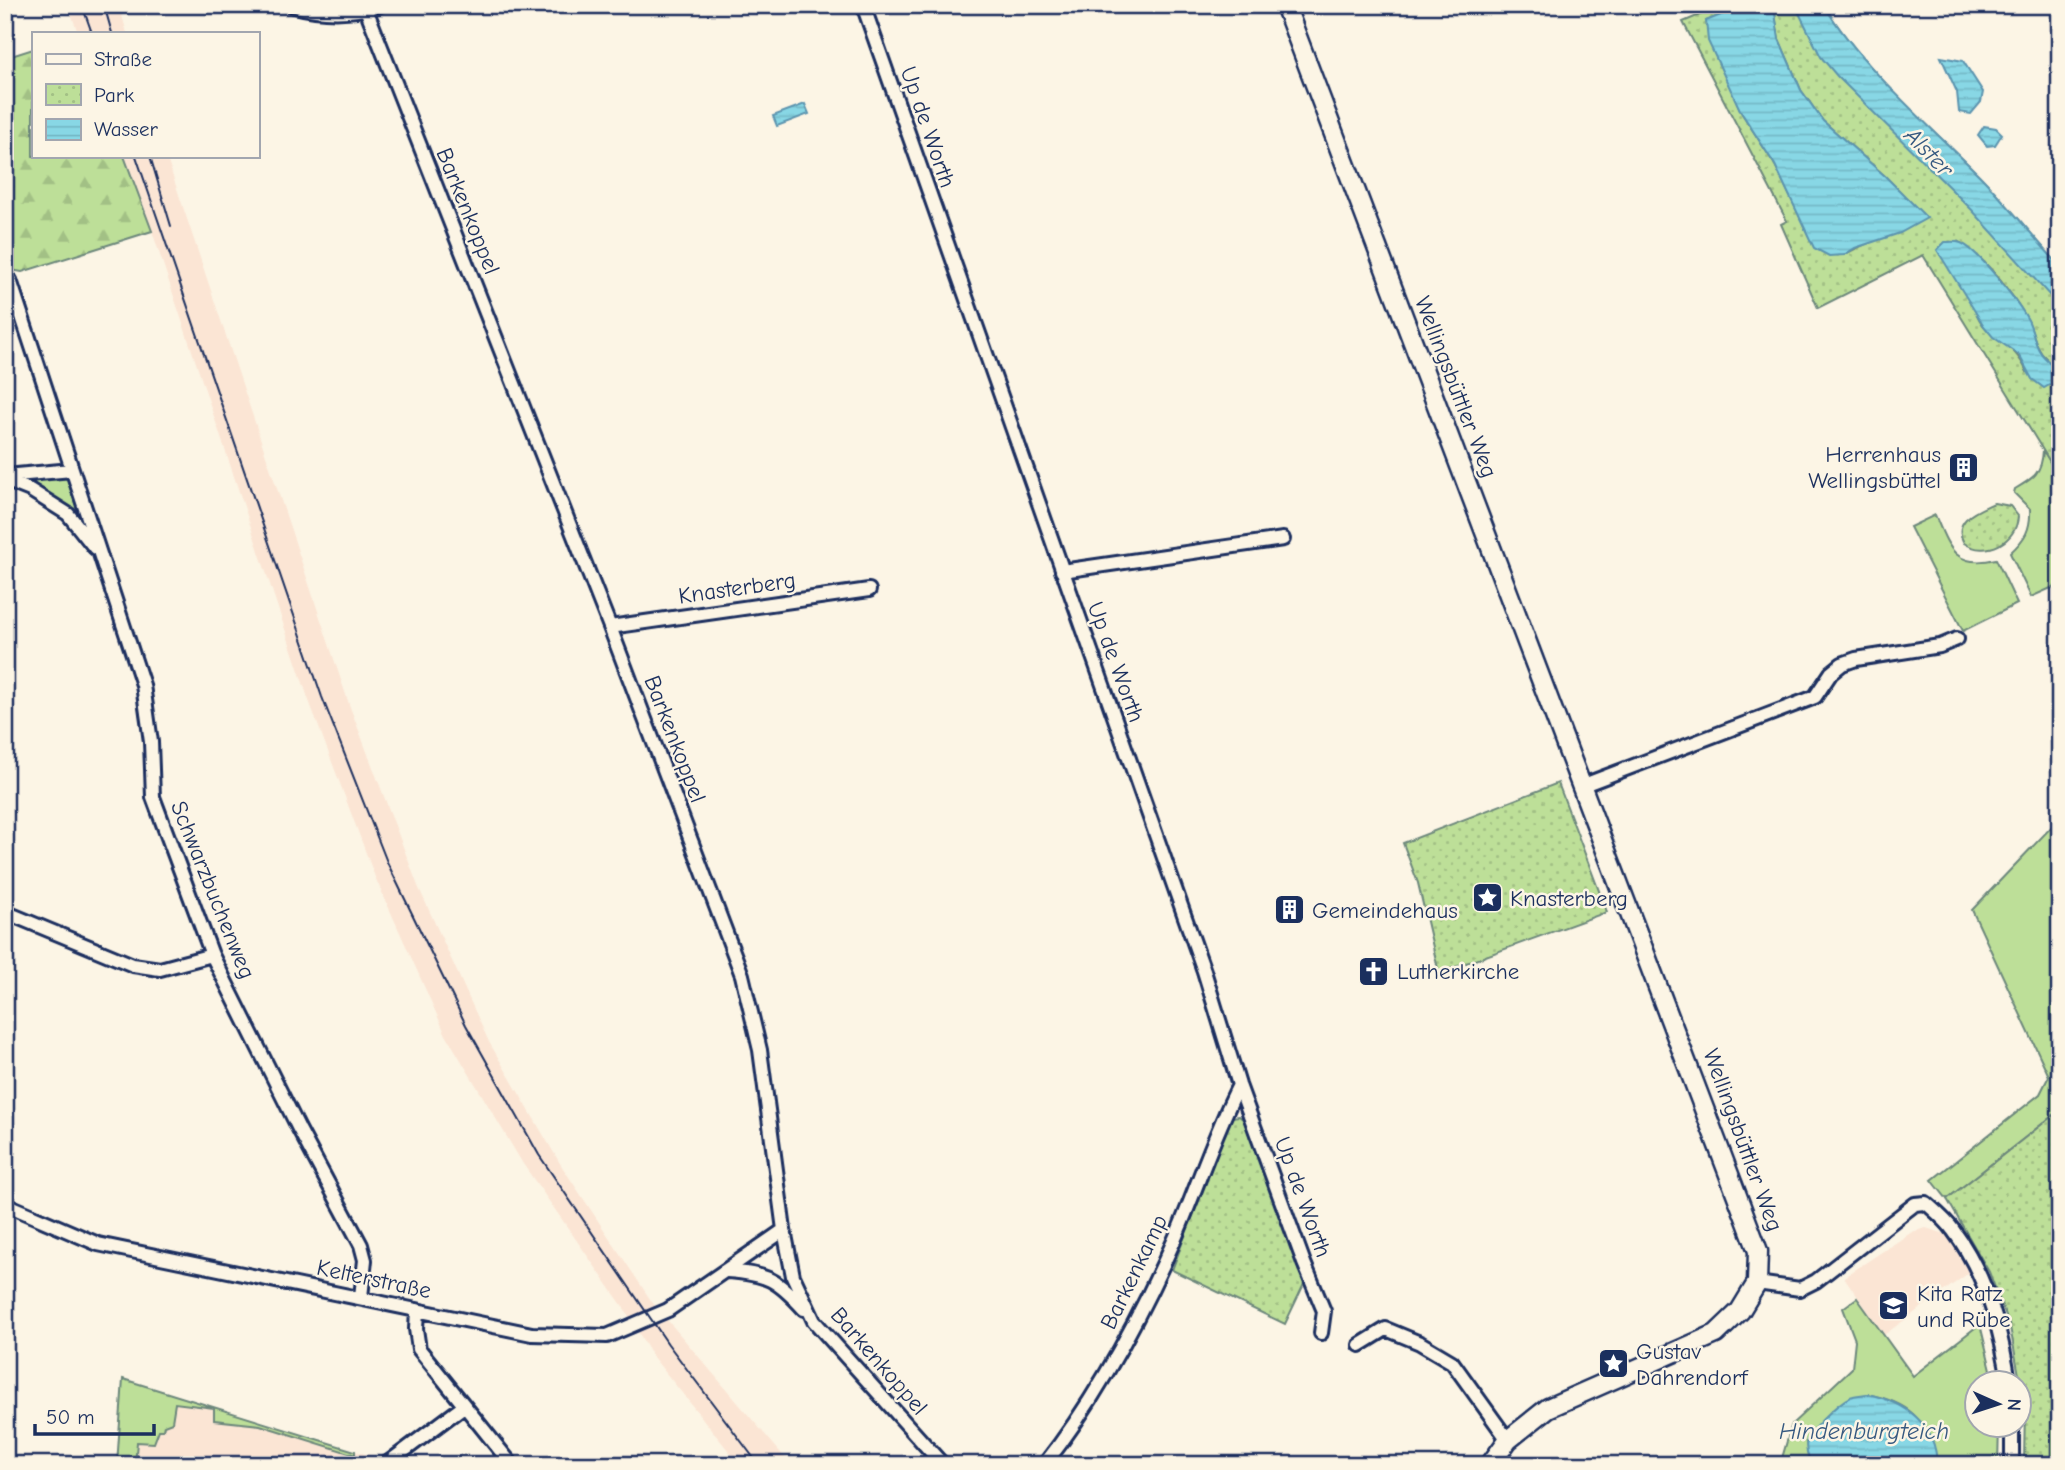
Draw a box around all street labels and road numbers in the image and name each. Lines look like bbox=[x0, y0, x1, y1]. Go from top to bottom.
street label: Up de Worth bbox=[895, 63, 961, 191]
street label: Barkenkoppel bbox=[430, 144, 506, 278]
street label: Wellingsbüttler Weg bbox=[1409, 292, 1503, 482]
street label: Knasterberg bbox=[677, 566, 797, 610]
street label: Up de Worth bbox=[1082, 598, 1150, 726]
street label: Barkenkoppel bbox=[638, 672, 712, 806]
street label: Schwarzbuchenweg bbox=[165, 797, 261, 983]
street label: Wellingsbüttler Weg bbox=[1697, 1045, 1789, 1235]
street label: Up de Worth bbox=[1269, 1133, 1337, 1261]
street label: Barkenkamp bbox=[1095, 1210, 1173, 1334]
street label: Kelterstraße bbox=[314, 1254, 434, 1304]
street label: Barkenkoppel bbox=[825, 1302, 933, 1420]

